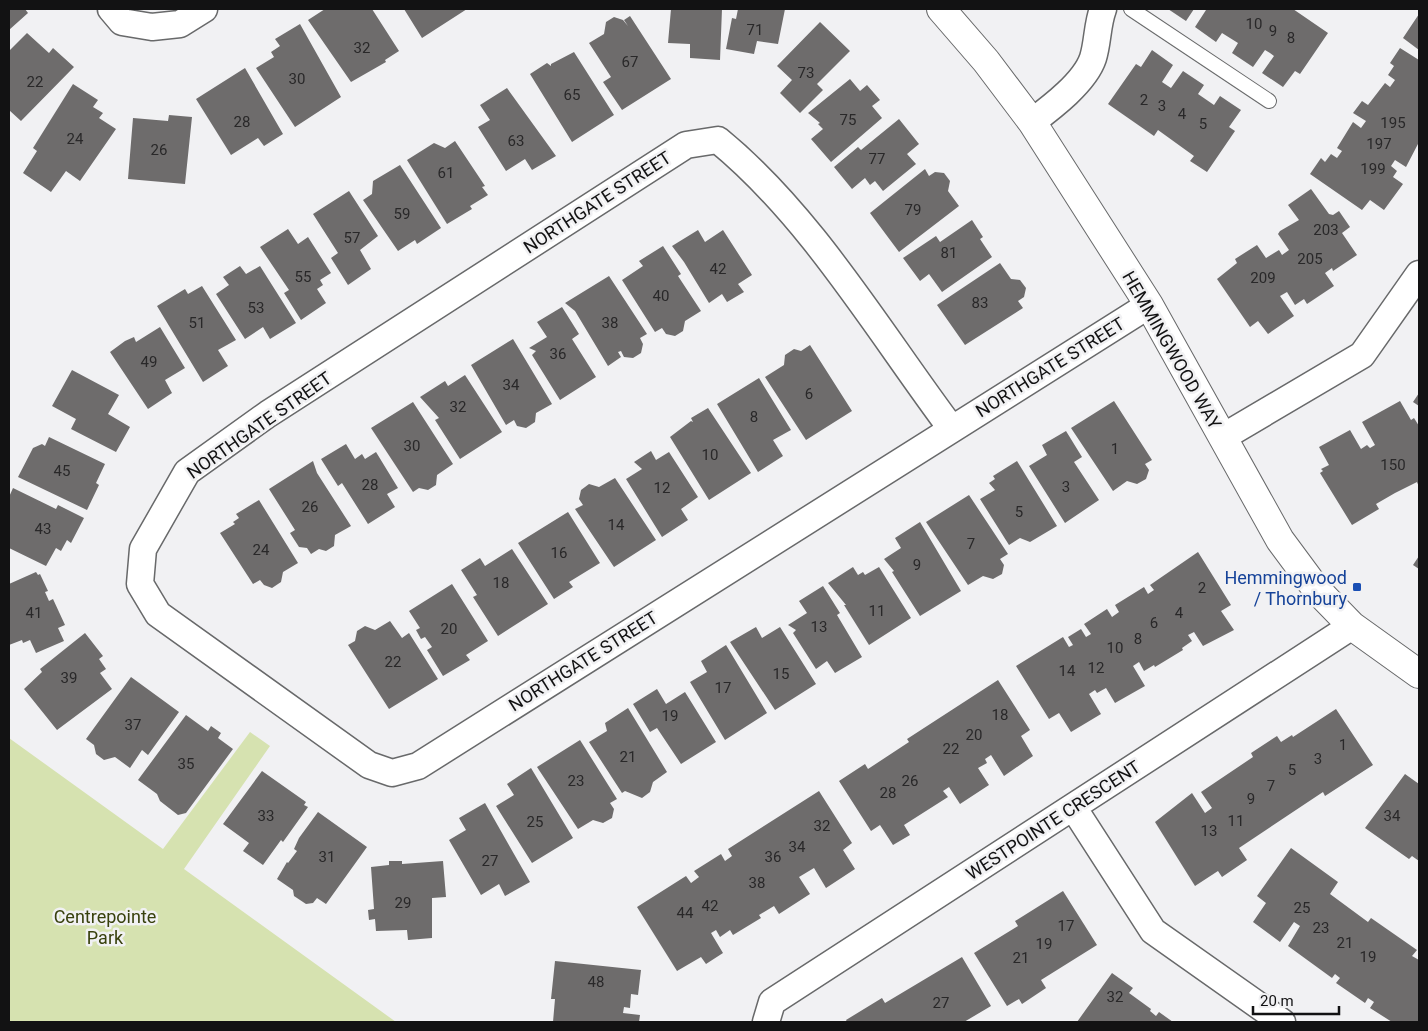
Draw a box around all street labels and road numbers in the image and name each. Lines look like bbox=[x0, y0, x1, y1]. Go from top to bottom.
street label: NORTHGATE STREET bbox=[519, 146, 675, 257]
street label: HEMMINGWOOD WAY bbox=[1118, 267, 1226, 433]
street label: NORTHGATE STREET bbox=[972, 313, 1128, 421]
street label: NORTHGATE STREET bbox=[183, 367, 335, 483]
street label: NORTHGATE STREET bbox=[505, 607, 661, 715]
street label: WESTPOINTE CRESCENT bbox=[962, 756, 1144, 884]

